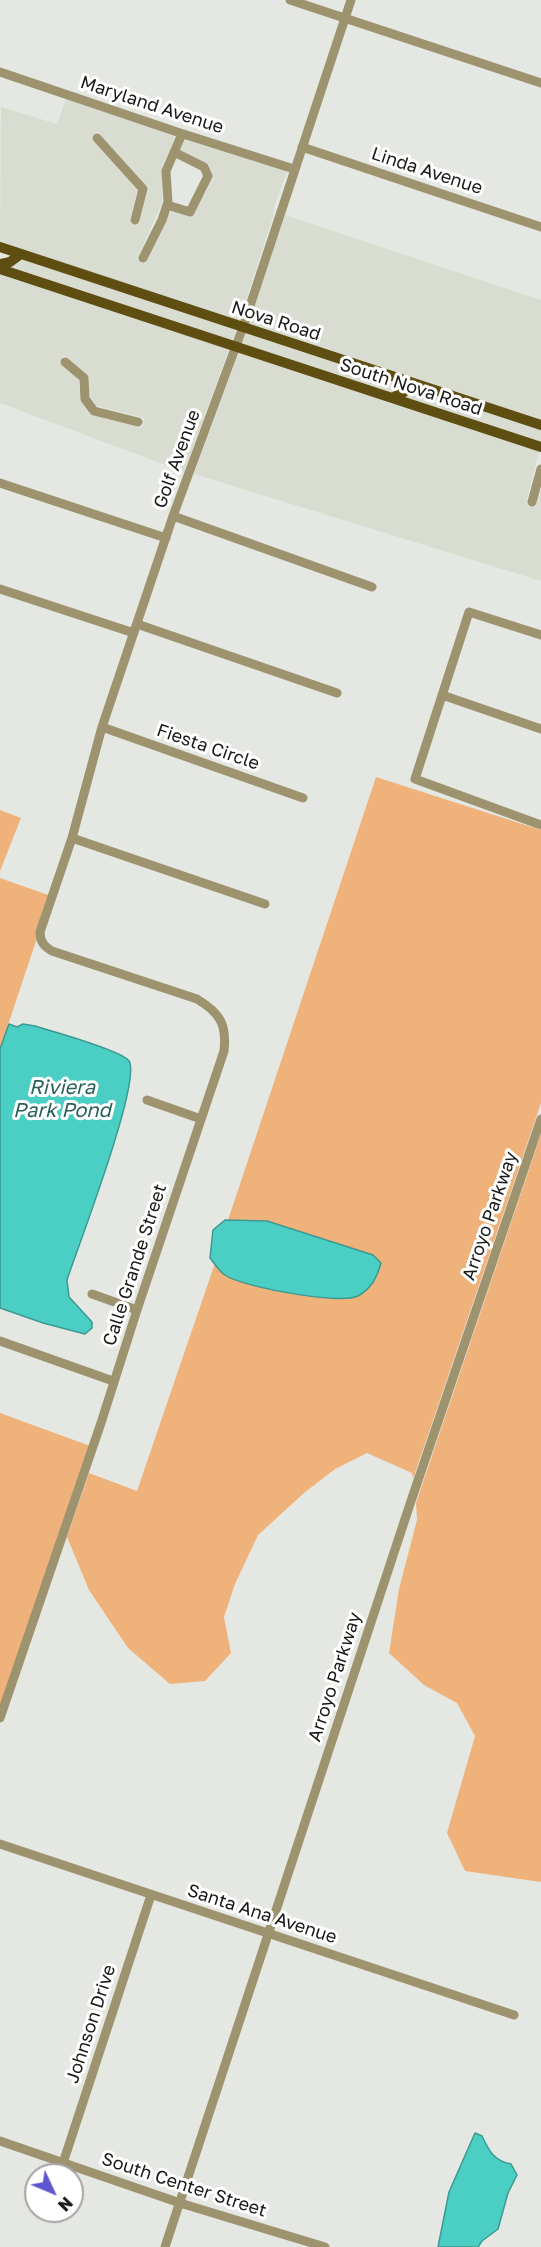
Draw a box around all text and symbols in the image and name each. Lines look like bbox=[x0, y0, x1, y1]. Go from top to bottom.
street label: Maryland Avenue bbox=[78, 72, 226, 138]
street label: Linda Avenue bbox=[369, 143, 485, 199]
street label: Nova Road bbox=[229, 296, 323, 346]
street label: South Nova Road bbox=[337, 354, 485, 420]
street label: Golf Avenue bbox=[149, 407, 205, 511]
street label: Fiesta Circle bbox=[154, 719, 262, 775]
water label: Riviera Park Pond bbox=[13, 1076, 111, 1123]
street label: Arroyo Parkway bbox=[458, 1149, 522, 1283]
street label: Calle Grande Street bbox=[99, 1181, 171, 1349]
street label: Arroyo Parkway bbox=[304, 1610, 366, 1744]
street label: Santa Ana Avenue bbox=[185, 1880, 339, 1948]
street label: Johnson Drive bbox=[62, 1962, 120, 2086]
street label: South Center Street bbox=[99, 2148, 269, 2222]
north arrow bbox=[24, 2163, 84, 2223]
text: N bbox=[54, 2193, 77, 2215]

